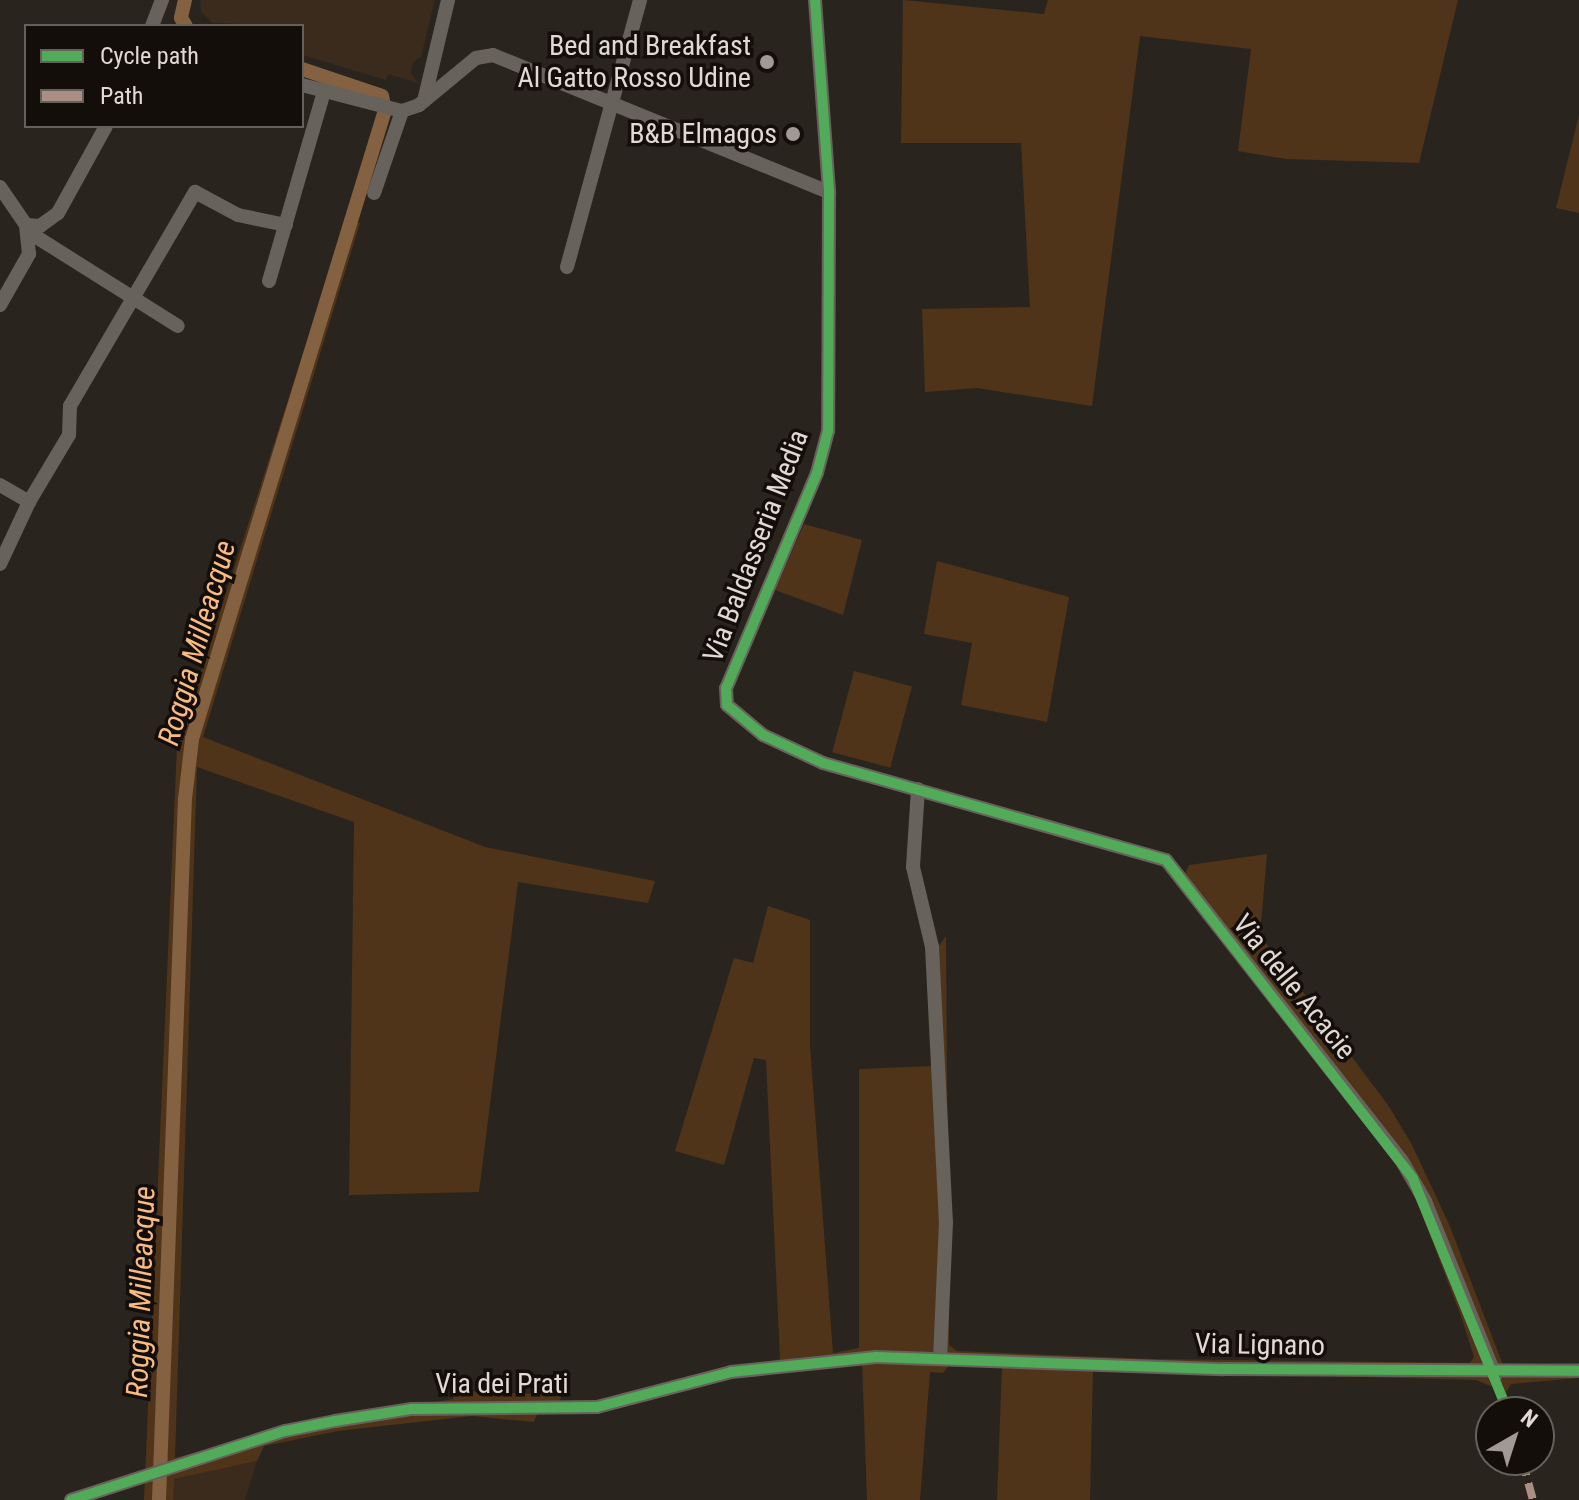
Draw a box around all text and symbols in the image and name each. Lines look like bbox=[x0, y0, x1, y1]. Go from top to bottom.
legend bbox=[24, 24, 304, 128]
place label: Bed and Breakfast Al Gatto Rosso Udine bbox=[518, 29, 751, 95]
text: Cycle path bbox=[100, 42, 199, 70]
marker: Bed and Breakfast Al Gatto Rosso Udine bbox=[758, 53, 776, 71]
text: Path bbox=[100, 82, 143, 110]
place label: B&B Elmagos bbox=[629, 117, 777, 151]
marker: B&B Elmagos bbox=[784, 125, 802, 143]
street label: Via Baldasseria Media bbox=[696, 425, 816, 667]
water label: Roggia Milleacque bbox=[151, 536, 243, 750]
street label: Via delle Acacie bbox=[1225, 908, 1363, 1066]
water label: Roggia Milleacque bbox=[119, 1186, 163, 1398]
street label: Via Lignano bbox=[1195, 1327, 1325, 1363]
street label: Via dei Prati bbox=[435, 1367, 569, 1401]
north arrow bbox=[1475, 1396, 1555, 1476]
text: N bbox=[1516, 1405, 1542, 1432]

